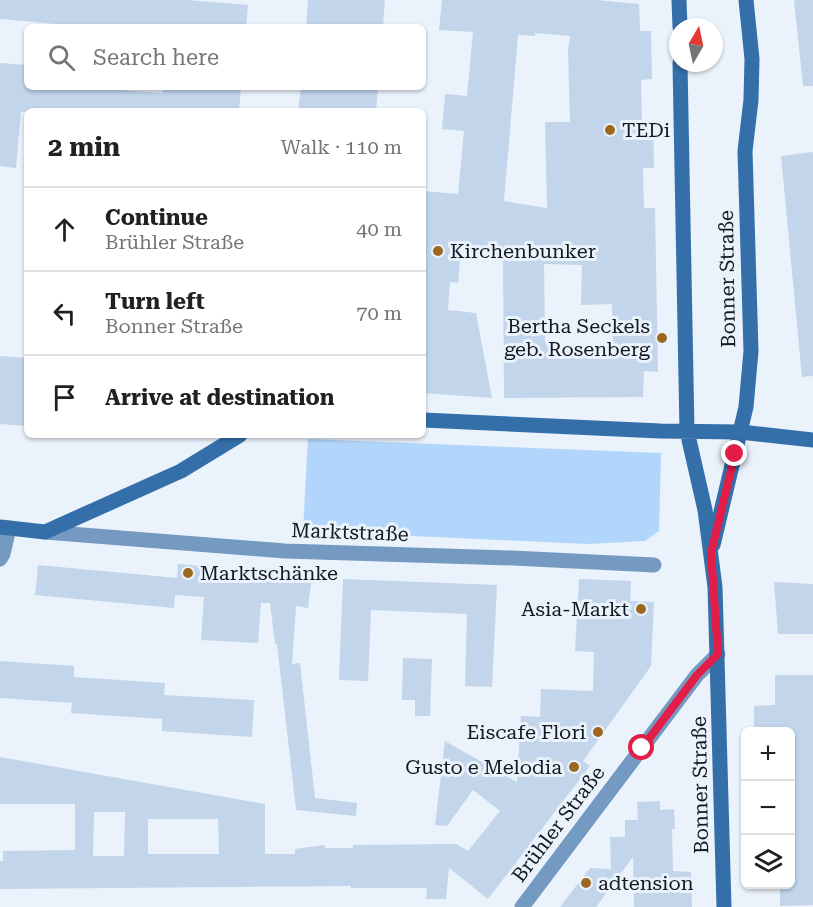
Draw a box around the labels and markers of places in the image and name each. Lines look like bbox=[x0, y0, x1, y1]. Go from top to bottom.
place label: TEDi bbox=[622, 118, 670, 142]
marker: TEDi bbox=[603, 123, 617, 137]
place label: Kirchenbunker bbox=[450, 239, 596, 263]
marker: Kirchenbunker bbox=[431, 244, 445, 258]
place label: Bertha Seckels geb. Rosenberg bbox=[504, 314, 651, 361]
marker: Bertha Seckels geb. Rosenberg bbox=[655, 331, 669, 345]
place label: Marktschänke bbox=[200, 561, 338, 585]
marker: Marktschänke bbox=[181, 566, 195, 580]
place label: Asia-Markt bbox=[521, 597, 630, 621]
marker: Asia-Markt bbox=[634, 602, 648, 616]
place label: Eiscafe Flori bbox=[466, 720, 586, 744]
marker: Eiscafe Flori bbox=[591, 725, 605, 739]
place label: Gusto e Melodia bbox=[405, 755, 562, 779]
marker: Gusto e Melodia bbox=[567, 760, 581, 774]
place label: adtension bbox=[598, 871, 694, 895]
marker: adtension bbox=[579, 876, 593, 890]

